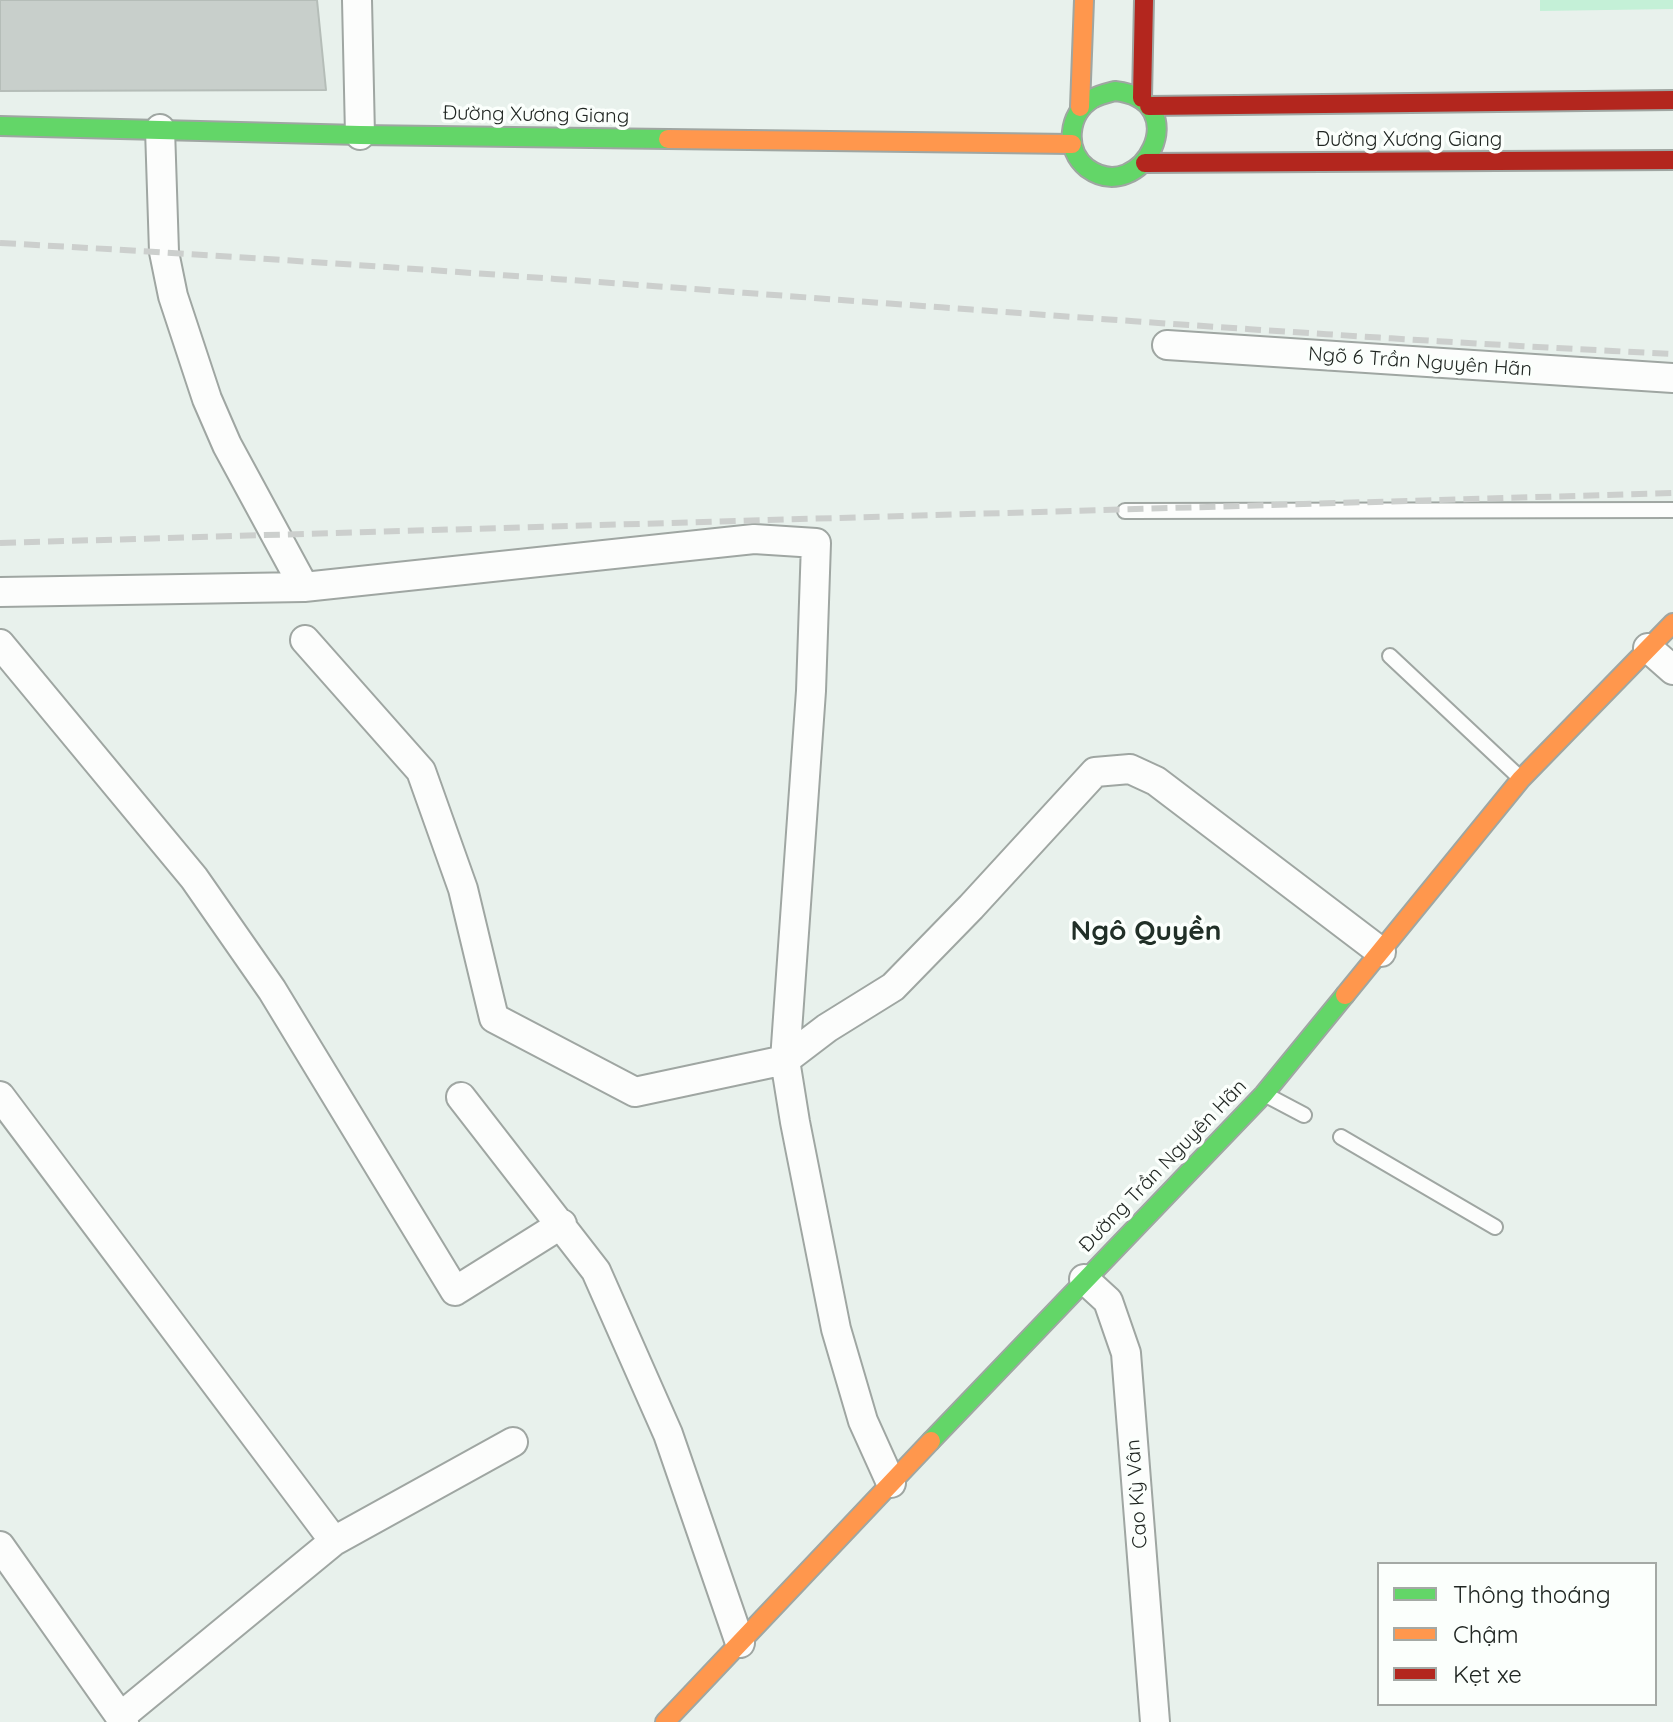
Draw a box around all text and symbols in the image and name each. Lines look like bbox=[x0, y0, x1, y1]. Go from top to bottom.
street label: Đường Xương Giang bbox=[443, 101, 629, 129]
street label: Đường Xương Giang bbox=[1316, 128, 1502, 152]
street label: Ngõ 6 Trần Nguyên Hãn bbox=[1307, 342, 1533, 382]
district label: Ngô Quyền bbox=[1071, 915, 1221, 949]
street label: Đường Trần Nguyên Hãn bbox=[1074, 1075, 1252, 1257]
street label: Cao Kỳ Vân bbox=[1121, 1439, 1153, 1549]
legend bbox=[1377, 1562, 1657, 1706]
text: Thông thoáng bbox=[1453, 1579, 1611, 1609]
text: Chậm bbox=[1453, 1619, 1519, 1649]
text: Kẹt xe bbox=[1453, 1659, 1522, 1689]

